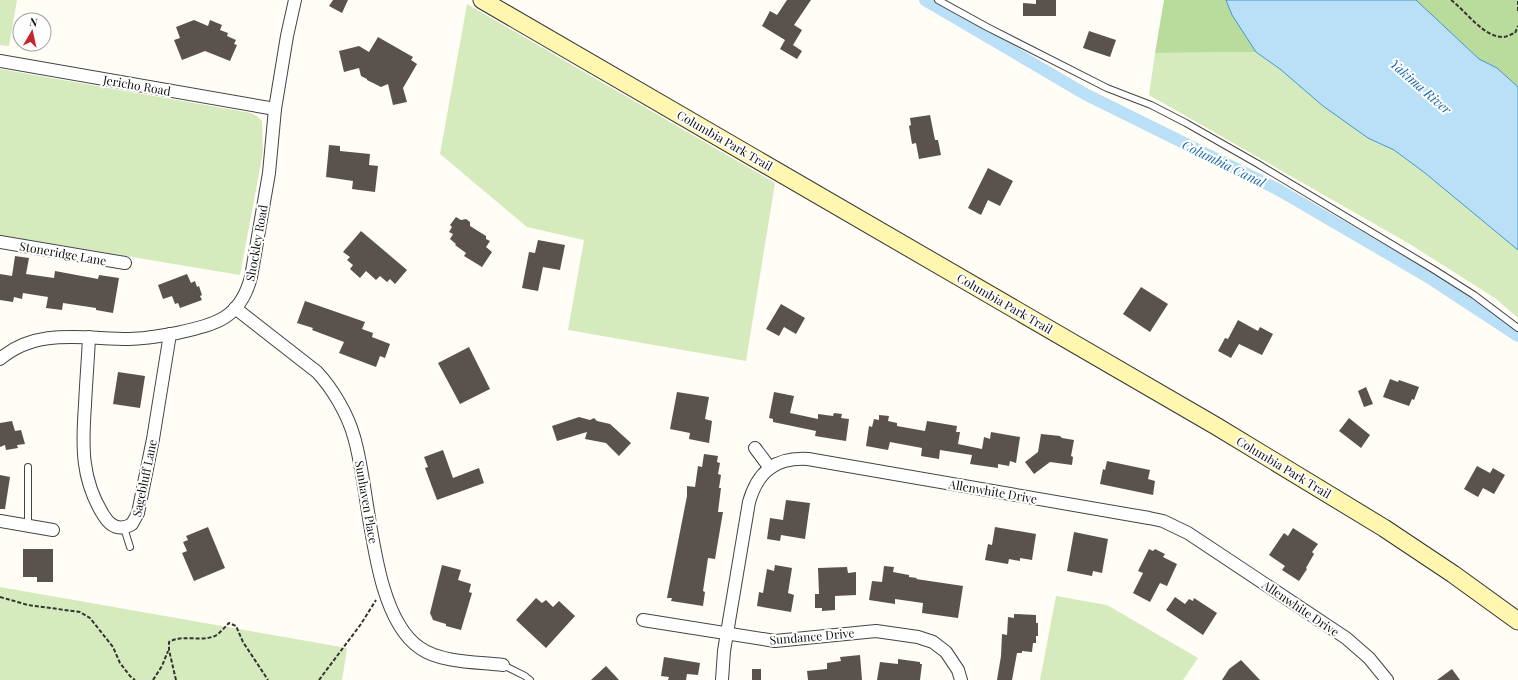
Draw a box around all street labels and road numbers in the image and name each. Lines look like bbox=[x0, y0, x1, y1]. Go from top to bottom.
street label: Jericho Road bbox=[101, 71, 172, 99]
street label: Columbia Park Trail bbox=[674, 106, 776, 174]
street label: Shockley Road bbox=[241, 203, 271, 283]
street label: Stoneridge Lane bbox=[18, 237, 108, 269]
street label: Columbia Park Trail bbox=[954, 269, 1056, 337]
street label: Columbia Park Trail bbox=[1234, 432, 1335, 502]
street label: Sagebluff Lane bbox=[128, 438, 160, 518]
street label: Sunhaven Place bbox=[352, 459, 382, 545]
street label: Allenwhite Drive bbox=[946, 475, 1039, 507]
street label: Allenwhite Drive bbox=[1259, 576, 1343, 640]
street label: Sundance Drive bbox=[769, 624, 855, 648]

